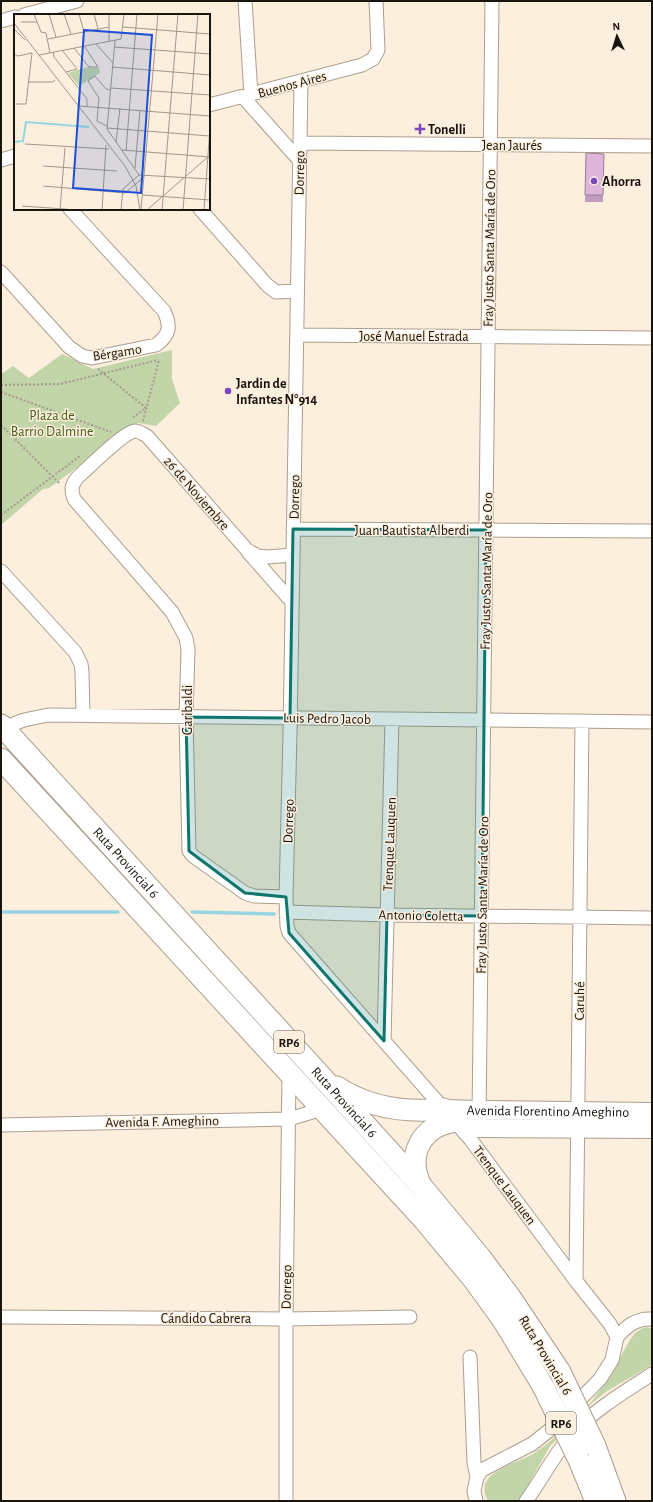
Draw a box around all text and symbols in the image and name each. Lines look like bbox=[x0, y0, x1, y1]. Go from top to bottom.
inset map bbox=[14, 14, 210, 210]
north arrow bbox=[597, 16, 637, 56]
text: N bbox=[612, 21, 621, 32]
street label: Buenos Aires bbox=[256, 69, 328, 101]
place label: Tonelli bbox=[428, 123, 466, 137]
marker: Tonelli bbox=[415, 124, 425, 134]
street label: Jean Jaurés bbox=[482, 139, 542, 153]
street label: Dorrego bbox=[293, 150, 307, 196]
street label: Fray Justo Santa María de Oro bbox=[482, 169, 498, 327]
place label: Ahorra bbox=[602, 175, 641, 189]
marker: Ahorra bbox=[589, 176, 599, 186]
street label: José Manuel Estrada bbox=[359, 330, 469, 344]
street label: Bérgamo bbox=[92, 342, 143, 364]
place label: Jardin de Infantes N°914 bbox=[236, 377, 317, 407]
marker: Jardin de Infantes N°914 bbox=[223, 386, 233, 396]
park label: Plaza de Barrio Dalmine bbox=[11, 409, 93, 439]
street label: 26 de Noviembre bbox=[161, 454, 232, 533]
street label: Dorrego bbox=[288, 474, 302, 520]
street label: Fray Justo Santa María de Oro bbox=[479, 492, 495, 650]
street label: Juan Bautista Alberdi bbox=[355, 524, 469, 538]
street label: Garibaldi bbox=[181, 685, 195, 735]
street label: Luis Pedro Jacob bbox=[283, 711, 371, 727]
street label: Trenque Lauquen bbox=[381, 797, 399, 892]
street label: Dorrego bbox=[281, 798, 297, 844]
street label: Fray Justo Santa María de Oro bbox=[475, 816, 491, 974]
street label: Ruta Provincial 6 bbox=[90, 825, 161, 901]
street label: Antonio Coletta bbox=[378, 908, 464, 924]
street label: Caruhé bbox=[573, 981, 587, 1021]
road number: RP6 bbox=[274, 1031, 304, 1053]
street label: Ruta Provincial 6 bbox=[308, 1064, 379, 1141]
street label: Avenida Florentino Ameghino bbox=[466, 1104, 629, 1120]
street label: Avenida F. Ameghino bbox=[105, 1114, 219, 1130]
street label: Trenque Lauquen bbox=[470, 1144, 538, 1228]
street label: Dorrego bbox=[280, 1264, 294, 1310]
street label: Cándido Cabrera bbox=[161, 1312, 252, 1326]
street label: Ruta Provincial 6 bbox=[516, 1313, 574, 1398]
road number: RP6 bbox=[546, 1412, 576, 1434]

